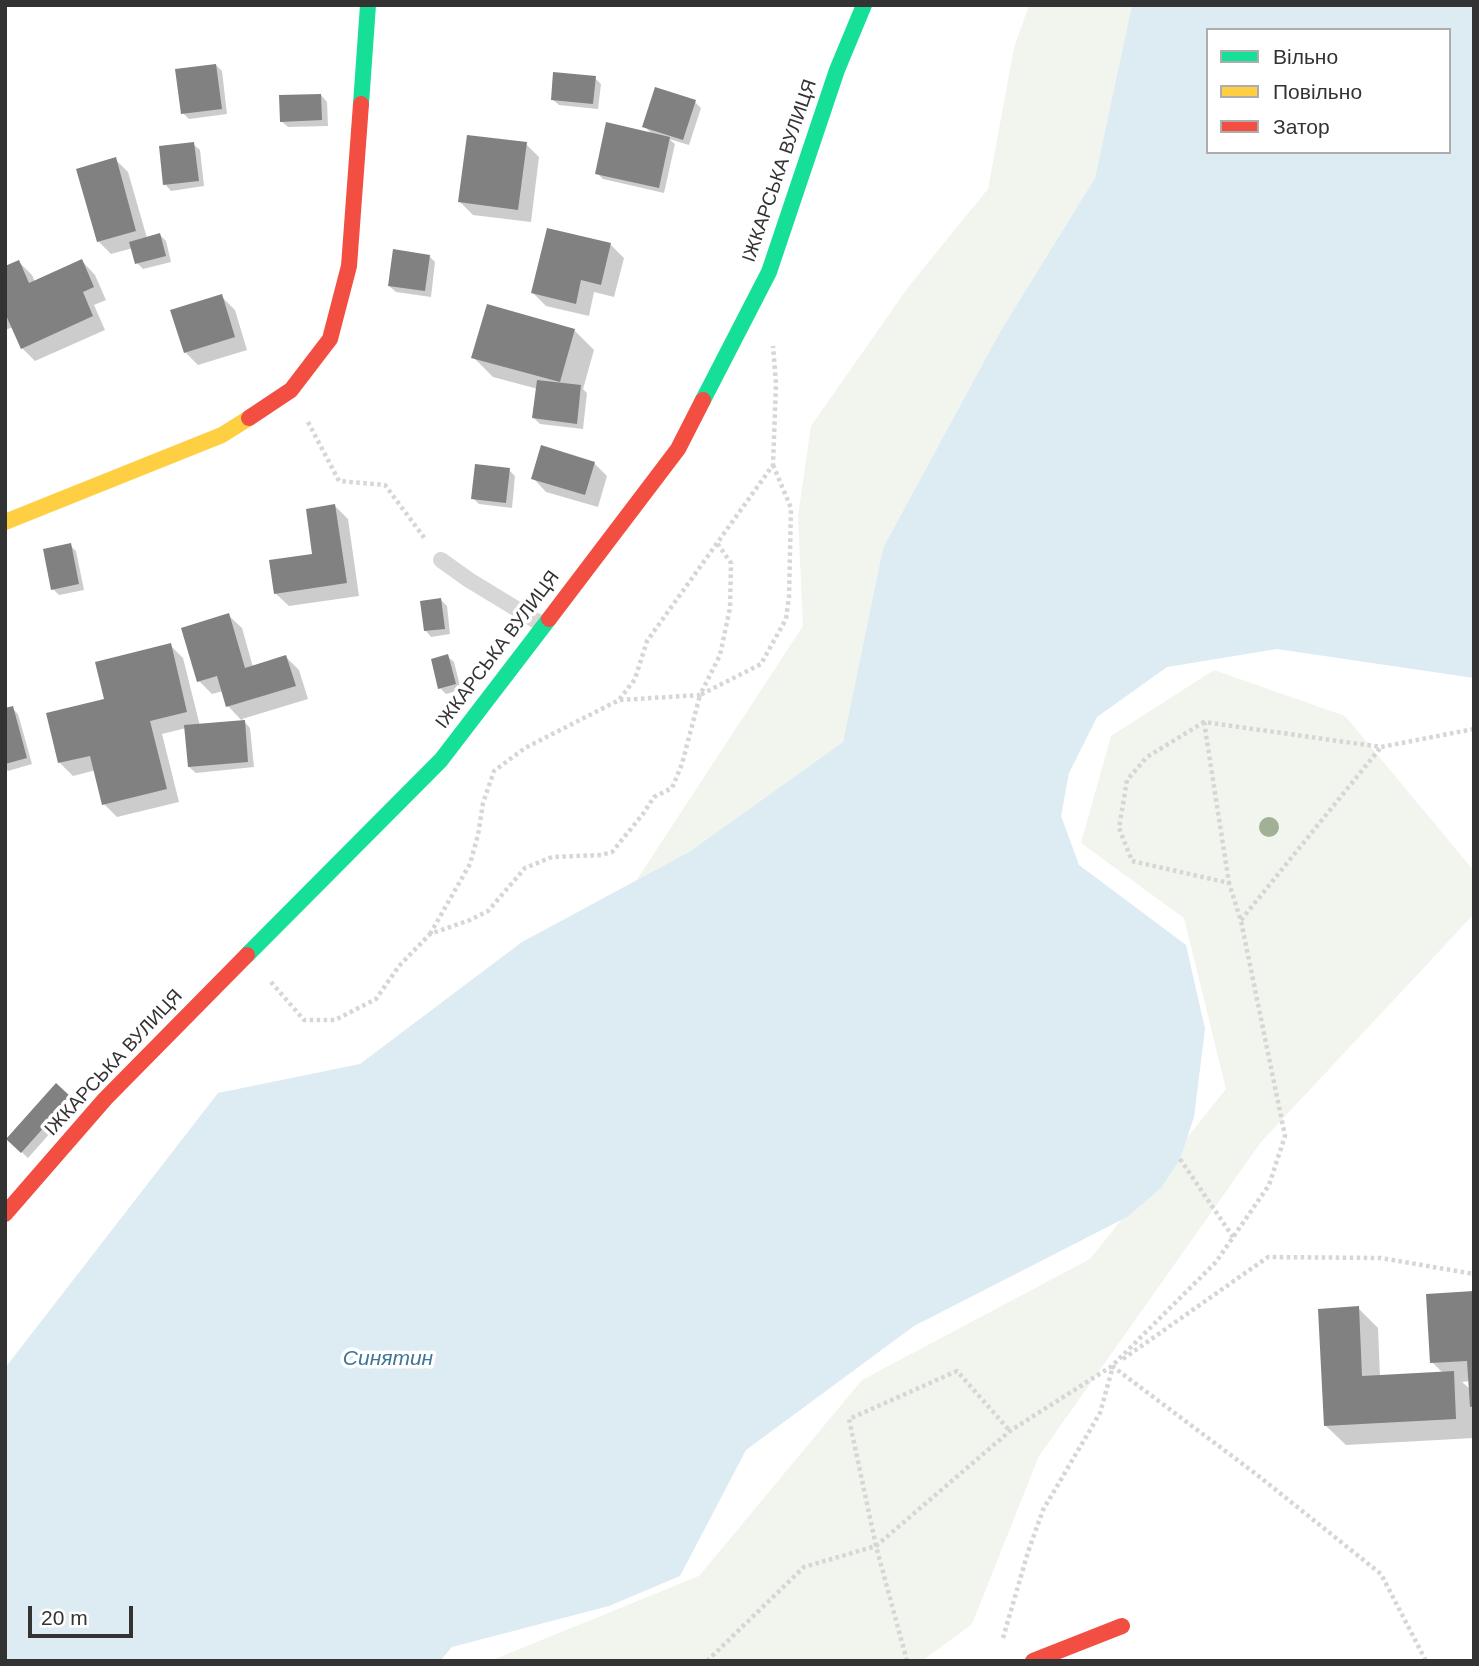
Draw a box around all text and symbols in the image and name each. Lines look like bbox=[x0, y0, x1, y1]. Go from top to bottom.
legend bbox=[1206, 28, 1451, 154]
text: Вільно bbox=[1273, 45, 1338, 68]
street label: ІЖКАРСЬКА ВУЛИЦЯ bbox=[738, 77, 822, 265]
text: Повільно bbox=[1273, 80, 1362, 103]
text: Затор bbox=[1273, 115, 1330, 138]
street label: ІЖКАРСЬКА ВУЛИЦЯ bbox=[431, 567, 565, 733]
street label: ІЖКАРСЬКА ВУЛИЦЯ bbox=[40, 985, 188, 1141]
water label: Синятин bbox=[343, 1346, 433, 1372]
scale bar bbox=[32, 1592, 136, 1636]
text: 20 m bbox=[41, 1606, 88, 1629]

